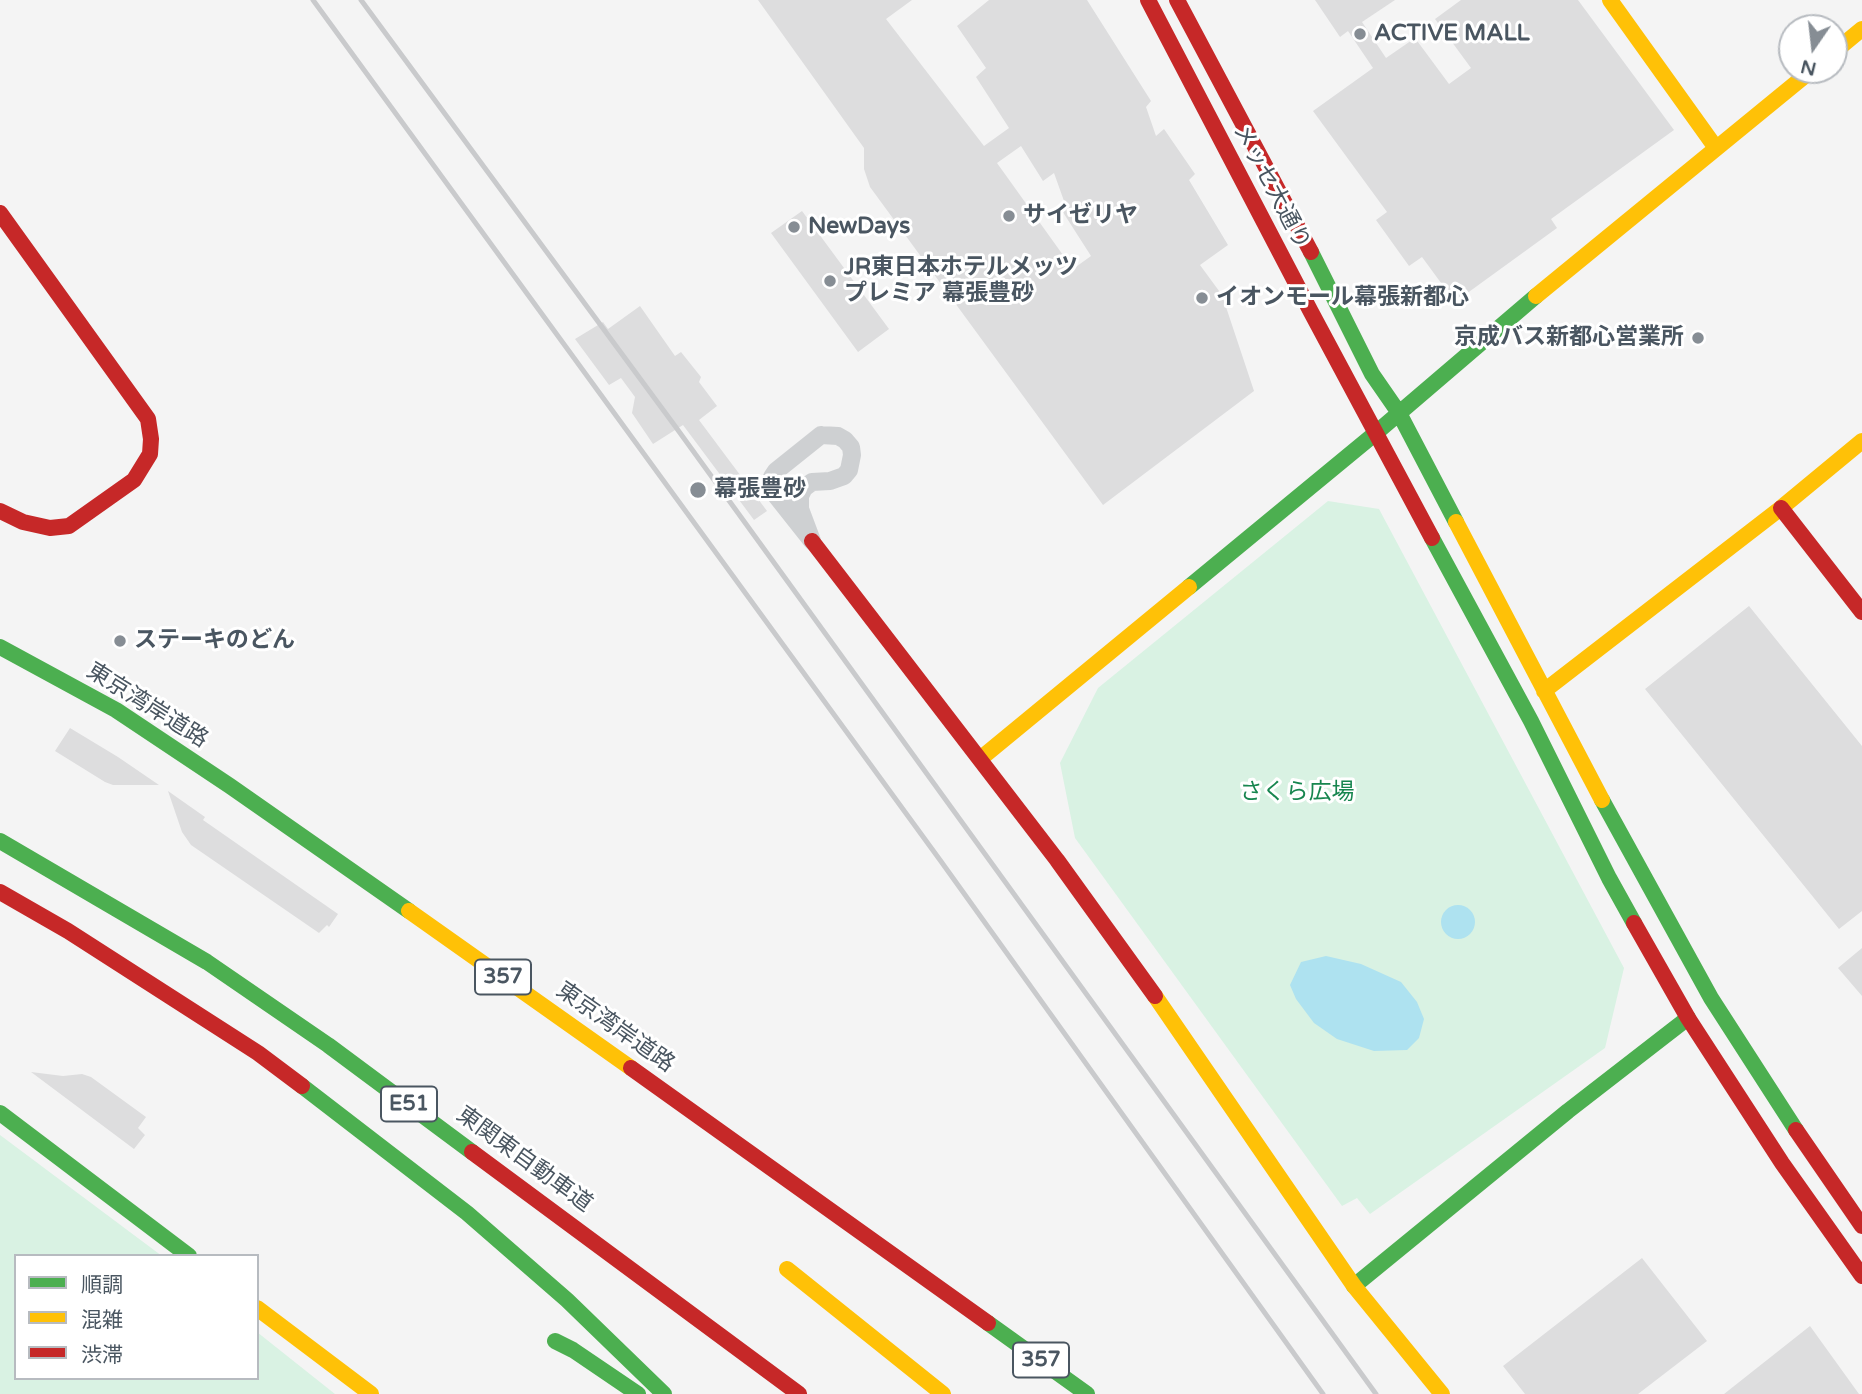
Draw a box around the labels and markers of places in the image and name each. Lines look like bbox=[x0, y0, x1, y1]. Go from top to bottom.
place label: ACTIVE MALL bbox=[1374, 20, 1530, 48]
marker: ACTIVE MALL bbox=[1352, 26, 1368, 42]
place label: サイゼリヤ bbox=[1023, 202, 1138, 230]
marker: サイゼリヤ bbox=[1001, 208, 1017, 224]
place label: NewDays bbox=[808, 213, 910, 241]
marker: NewDays bbox=[786, 219, 802, 235]
place label: JR東日本ホテルメッツ プレミア 幕張豊砂 bbox=[844, 254, 1078, 308]
marker: JR東日本ホテルメッツ プレミア 幕張豊砂 bbox=[822, 273, 838, 289]
place label: イオンモール幕張新都心 bbox=[1216, 284, 1469, 312]
marker: イオンモール幕張新都心 bbox=[1194, 290, 1210, 306]
place label: 京成バス新都心営業所 bbox=[1454, 324, 1684, 352]
marker: 京成バス新都心営業所 bbox=[1690, 330, 1706, 346]
place label: 幕張豊砂 bbox=[714, 476, 806, 504]
marker: 幕張豊砂 bbox=[688, 480, 708, 500]
place label: ステーキのどん bbox=[134, 627, 295, 655]
marker: ステーキのどん bbox=[112, 633, 128, 649]

